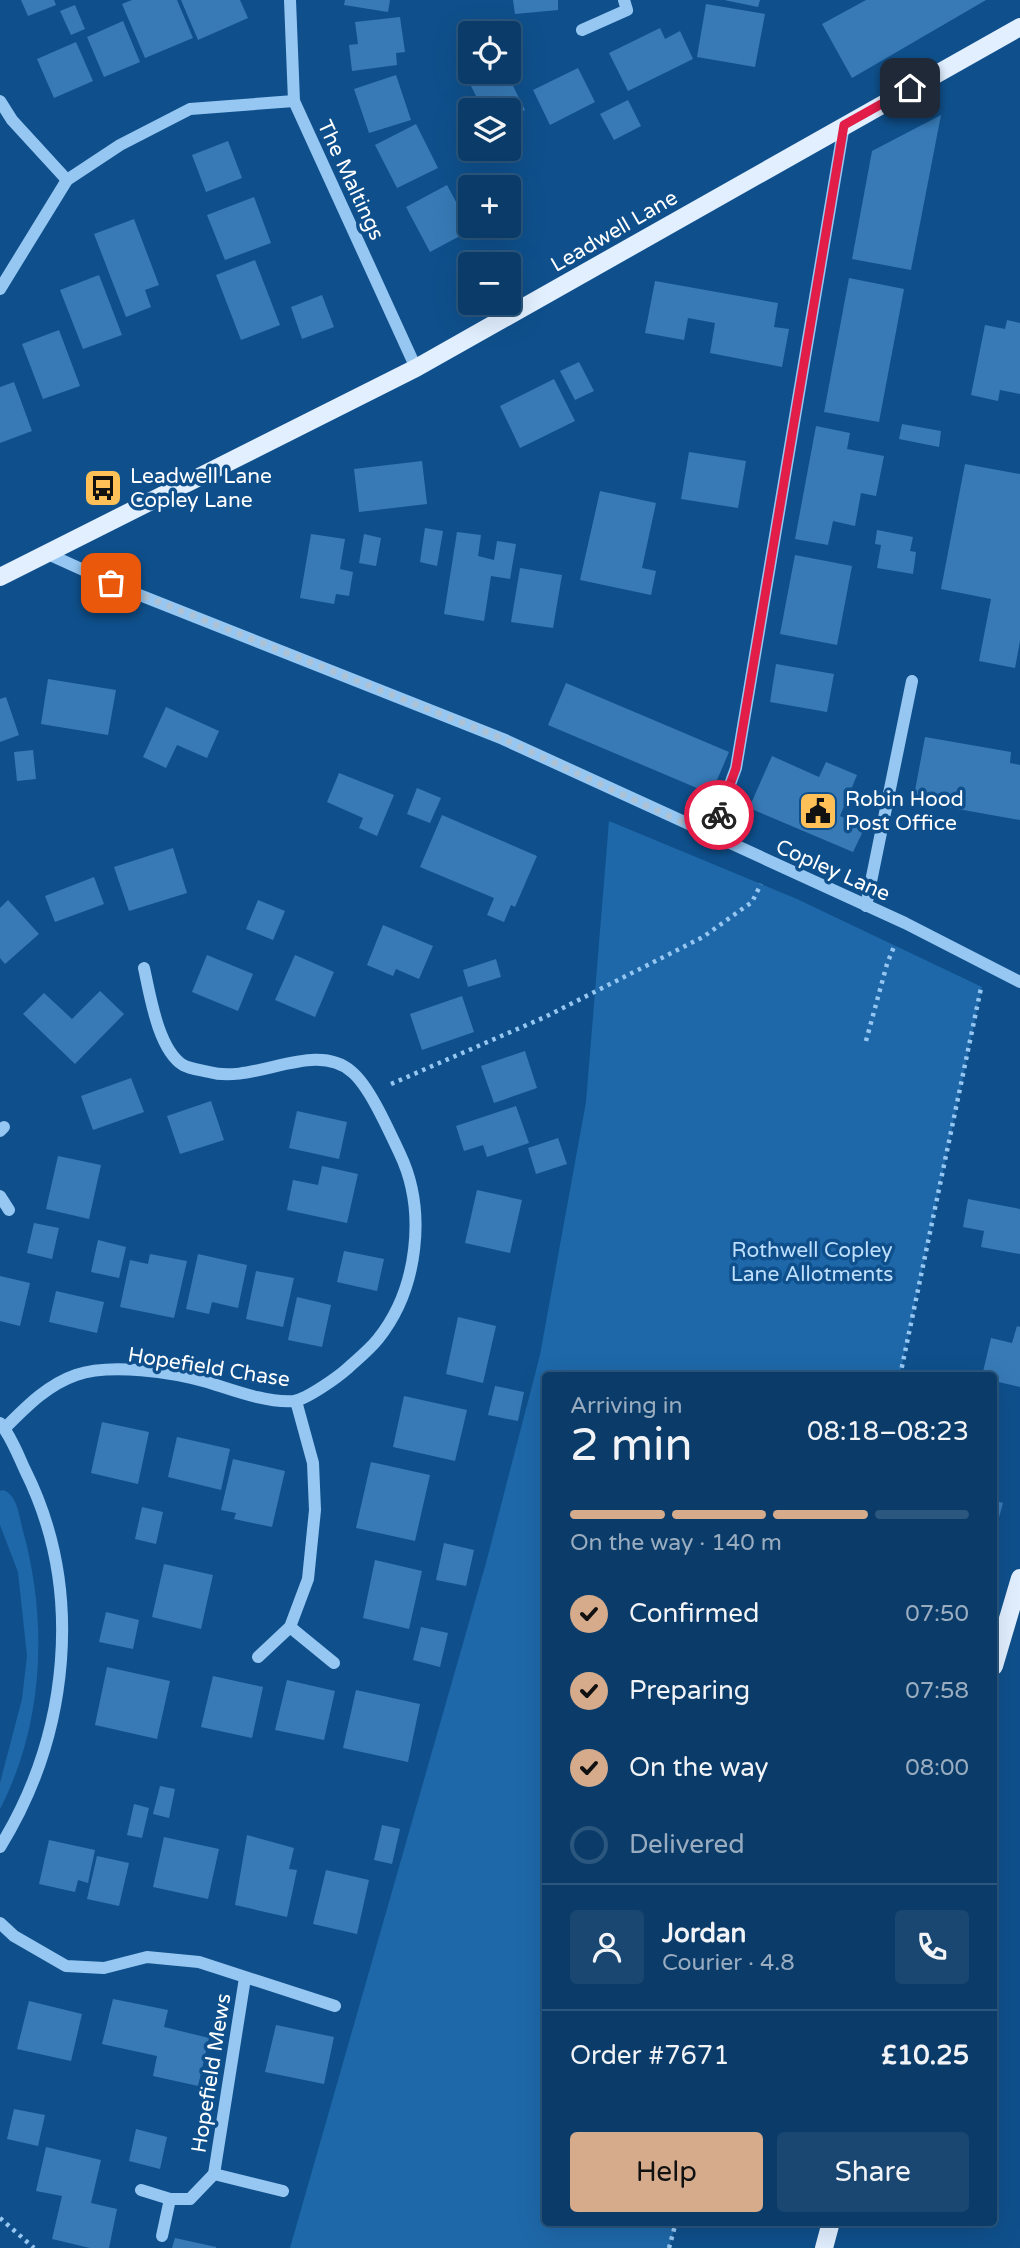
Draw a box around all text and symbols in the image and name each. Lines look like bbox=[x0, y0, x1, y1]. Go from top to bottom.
map controls bbox=[458, 21, 521, 315]
button: locate bbox=[458, 21, 521, 84]
pin bbox=[880, 58, 940, 118]
icon: home bbox=[891, 69, 929, 107]
button: layers bbox=[458, 98, 521, 161]
street label: The Maltings bbox=[312, 116, 389, 244]
button: + bbox=[458, 175, 521, 238]
street label: Leadwell Lane bbox=[547, 185, 682, 278]
button: − bbox=[458, 252, 521, 315]
place label: Leadwell Lane Copley Lane bbox=[130, 464, 272, 513]
bus stop icon: Leadwell Lane Copley Lane bbox=[82, 467, 124, 509]
pin bbox=[81, 553, 141, 613]
icon: bag bbox=[92, 564, 130, 602]
courier bbox=[684, 780, 754, 850]
place label: Robin Hood Post Office bbox=[845, 787, 964, 836]
public building icon: Robin Hood Post Office bbox=[797, 790, 839, 832]
icon: bike bbox=[700, 796, 738, 834]
street label: Copley Lane bbox=[772, 834, 894, 907]
park label: Rothwell Copley Lane Allotments bbox=[731, 1238, 893, 1287]
street label: Hopefield Chase bbox=[126, 1342, 292, 1393]
text: Arriving in bbox=[570, 1392, 683, 1420]
text: 08:18–08:23 bbox=[807, 1416, 969, 1447]
text: 2 min bbox=[570, 1418, 693, 1473]
text: On the way · 140 m bbox=[570, 1529, 782, 1557]
icon: check bbox=[570, 1595, 608, 1633]
text: Confirmed bbox=[629, 1598, 759, 1629]
text: 07:50 bbox=[905, 1600, 969, 1628]
icon: check bbox=[570, 1672, 608, 1710]
text: Preparing bbox=[629, 1675, 750, 1706]
text: 07:58 bbox=[905, 1677, 969, 1705]
icon: check bbox=[570, 1749, 608, 1787]
text: On the way bbox=[629, 1752, 769, 1783]
text: 08:00 bbox=[905, 1754, 969, 1782]
text: Delivered bbox=[629, 1829, 745, 1860]
button: person bbox=[570, 1910, 644, 1984]
button: phone bbox=[895, 1910, 969, 1984]
text: Jordan bbox=[662, 1918, 746, 1949]
text: Courier · 4.8 bbox=[662, 1949, 795, 1977]
street label: Hopefield Mews bbox=[187, 1992, 236, 2155]
text: Order #7671 bbox=[570, 2040, 730, 2071]
text: £10.25 bbox=[881, 2040, 969, 2071]
button: Help bbox=[570, 2132, 763, 2212]
button: Share bbox=[777, 2132, 969, 2212]

